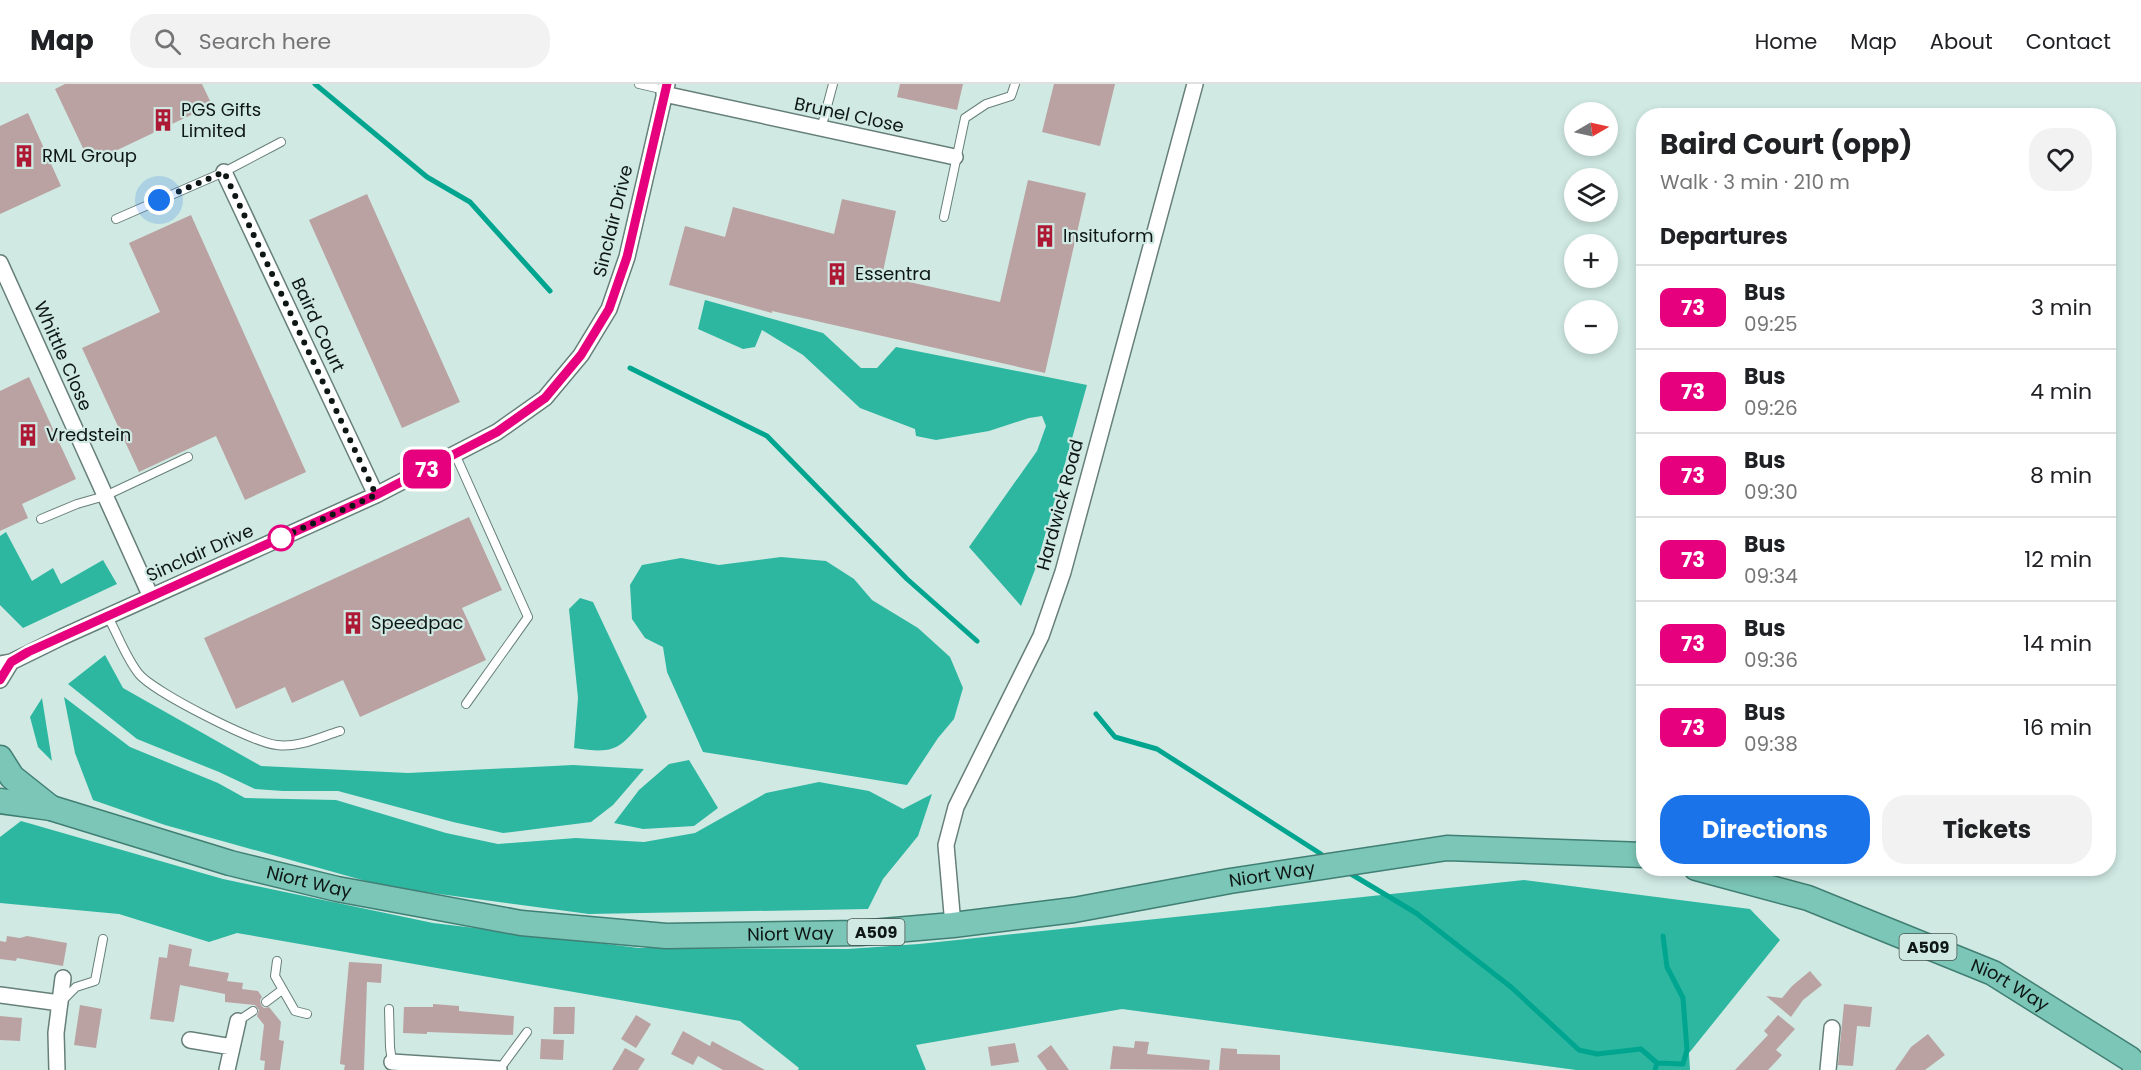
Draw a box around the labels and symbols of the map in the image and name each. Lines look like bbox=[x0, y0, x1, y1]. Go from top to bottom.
street label: Brunel Close bbox=[792, 91, 906, 138]
place label: PGS Gifts Limited bbox=[181, 97, 261, 143]
north arrow bbox=[1564, 102, 1618, 156]
building icon: PGS Gifts Limited bbox=[150, 107, 176, 133]
building icon: RML Group bbox=[11, 143, 37, 169]
place label: RML Group bbox=[42, 143, 137, 168]
street label: Sinclair Drive bbox=[586, 162, 639, 280]
your location bbox=[144, 185, 174, 215]
building icon: Insituform bbox=[1032, 223, 1058, 249]
place label: Insituform bbox=[1063, 223, 1154, 248]
building icon: Essentra bbox=[824, 261, 850, 287]
place label: Essentra bbox=[855, 261, 931, 286]
street label: Baird Court bbox=[286, 273, 351, 376]
street label: Whittle Close bbox=[28, 297, 99, 415]
building icon: Vredstein bbox=[15, 422, 41, 448]
place label: Vredstein bbox=[46, 422, 131, 447]
street label: Hardwick Road bbox=[1030, 437, 1089, 573]
line badge: 73 bbox=[400, 450, 454, 488]
street label: Sinclair Drive bbox=[142, 518, 257, 587]
unlabelled marker bbox=[268, 525, 294, 551]
building icon: Speedpac bbox=[340, 610, 366, 636]
place label: Speedpac bbox=[371, 610, 464, 635]
street label: Niort Way bbox=[1227, 855, 1317, 893]
street label: Niort Way bbox=[264, 859, 354, 903]
road number: A509 bbox=[848, 919, 904, 945]
street label: Niort Way bbox=[747, 920, 834, 947]
road number: A509 bbox=[1900, 934, 1956, 960]
street label: Niort Way bbox=[1967, 952, 2054, 1017]

